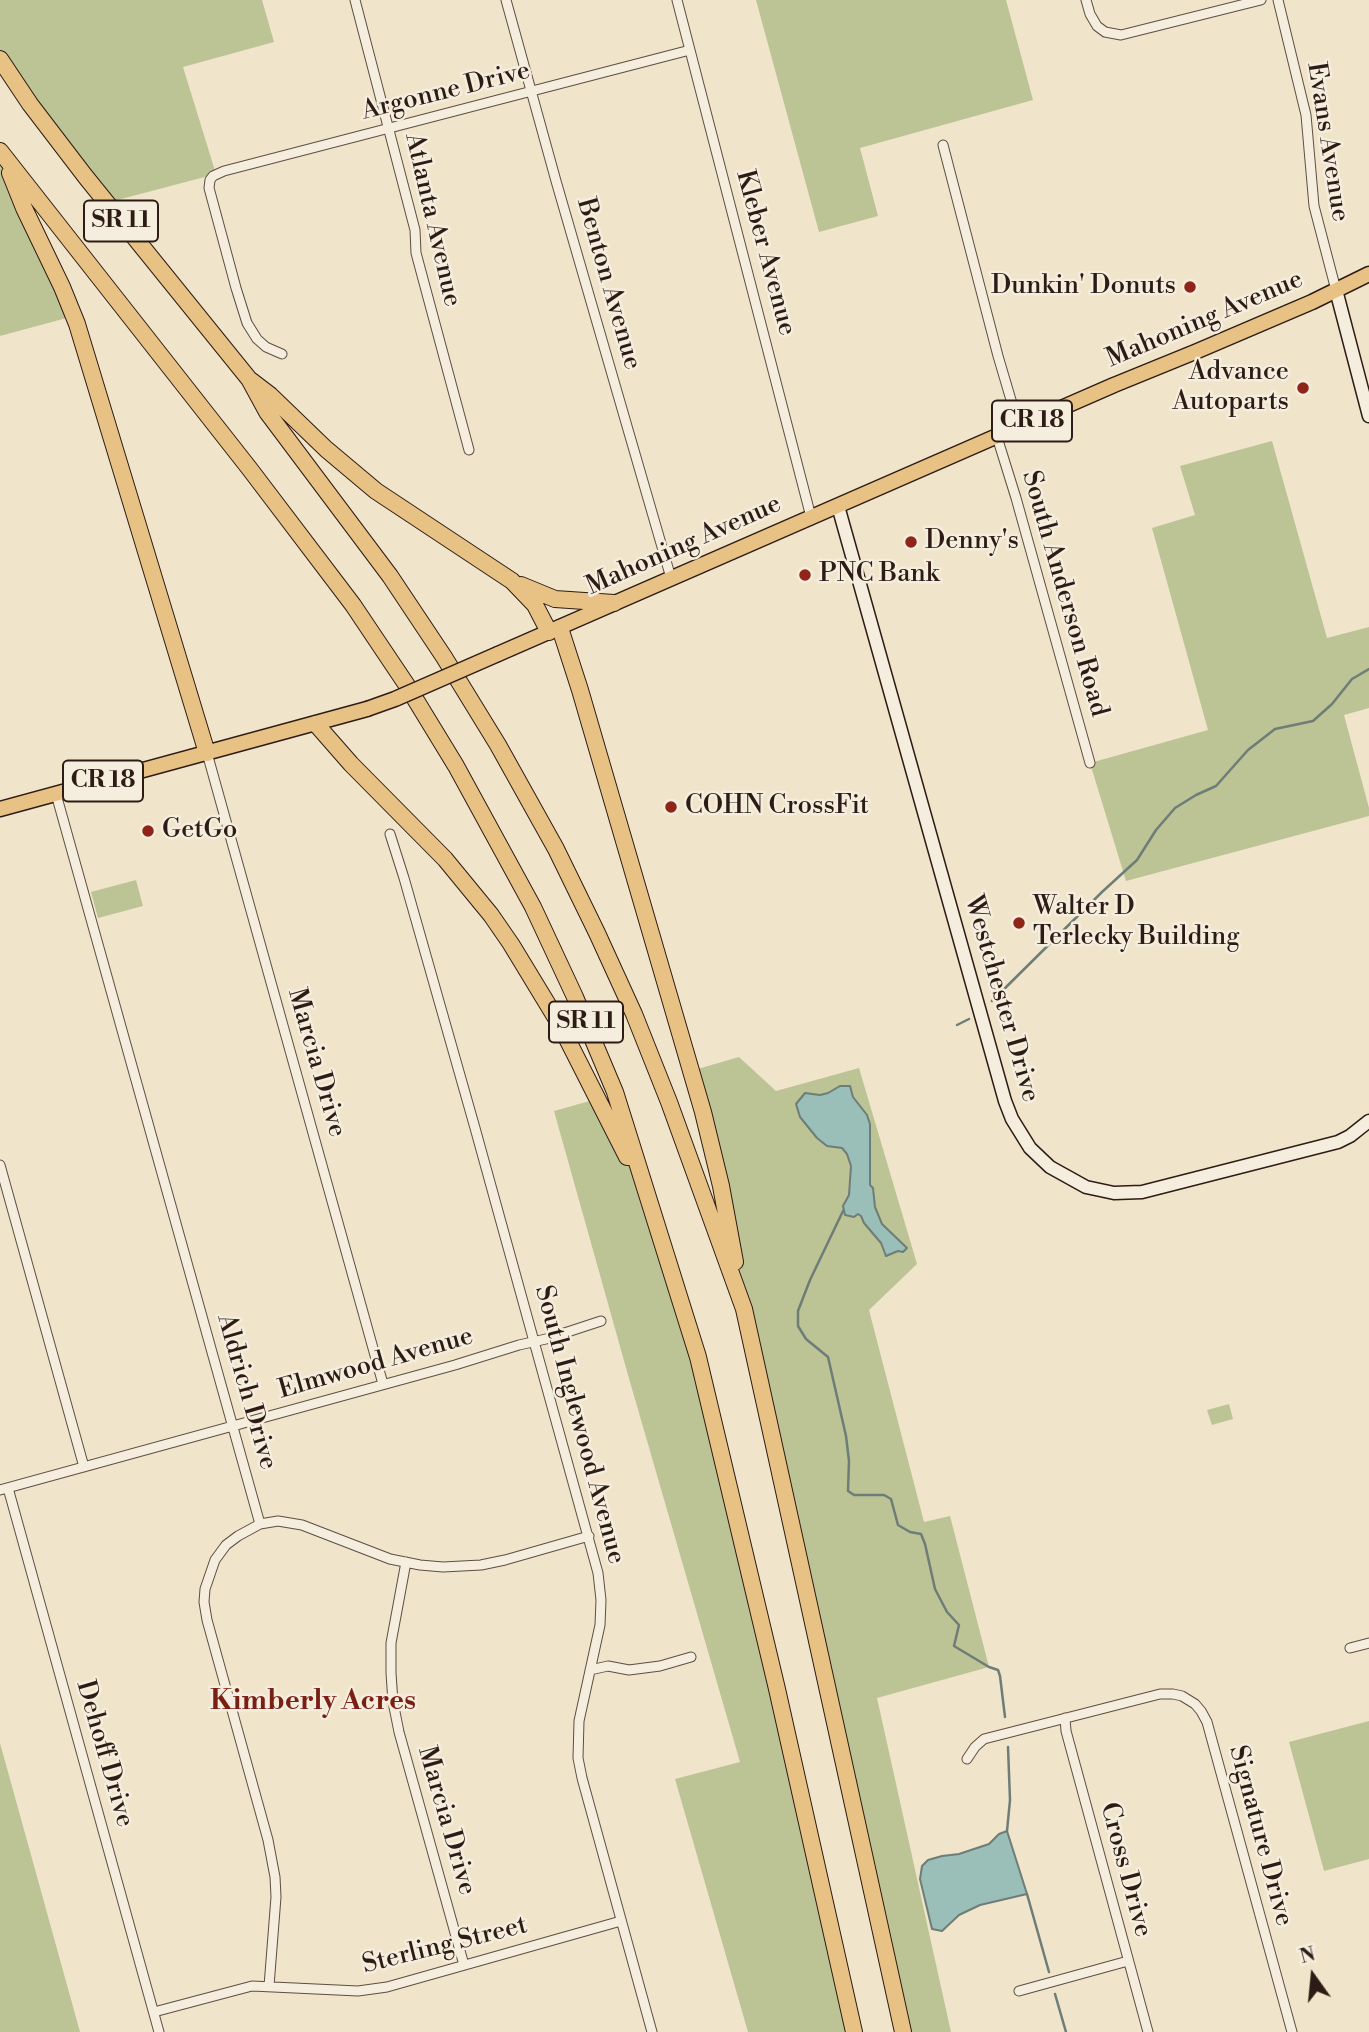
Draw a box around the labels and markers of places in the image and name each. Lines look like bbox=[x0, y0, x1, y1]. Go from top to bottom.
place label: Dunkin' Donuts bbox=[991, 271, 1176, 303]
marker: Dunkin' Donuts bbox=[1182, 279, 1198, 295]
place label: Advance Autoparts bbox=[1172, 357, 1289, 418]
marker: Advance Autoparts bbox=[1295, 380, 1311, 396]
place label: Denny's bbox=[925, 526, 1019, 558]
marker: Denny's bbox=[903, 534, 919, 550]
place label: PNC Bank bbox=[819, 559, 939, 591]
marker: PNC Bank bbox=[797, 567, 813, 583]
place label: COHN CrossFit bbox=[685, 791, 869, 823]
marker: COHN CrossFit bbox=[663, 799, 679, 815]
place label: GetGo bbox=[162, 815, 237, 847]
marker: GetGo bbox=[140, 823, 156, 839]
place label: Walter D Terlecky Building bbox=[1033, 892, 1240, 954]
marker: Walter D Terlecky Building bbox=[1011, 915, 1027, 931]

